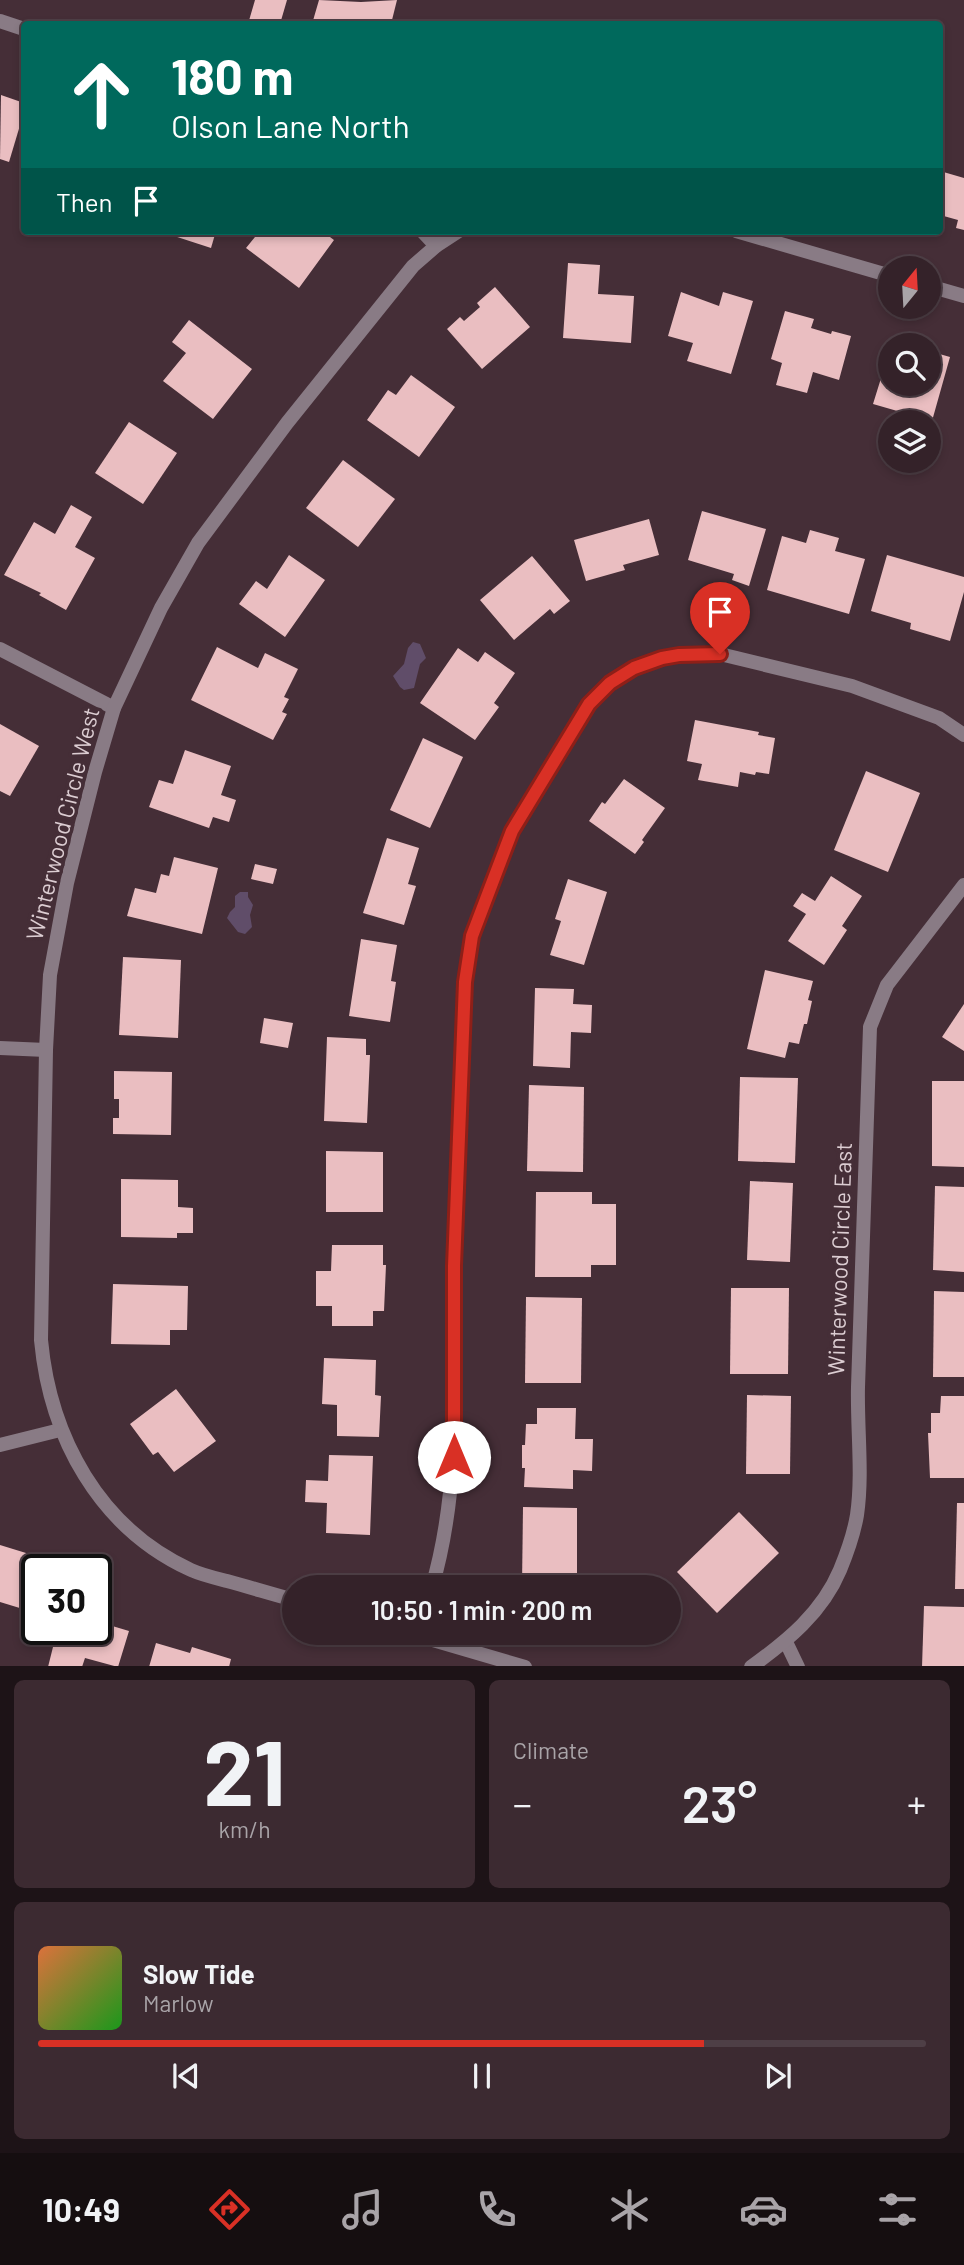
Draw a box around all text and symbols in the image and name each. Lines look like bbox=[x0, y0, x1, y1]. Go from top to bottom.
text: 180 m bbox=[171, 46, 294, 105]
icon: ahead bbox=[56, 49, 147, 140]
text: Olson Lane North bbox=[171, 106, 410, 144]
icon: arrive bbox=[127, 182, 165, 220]
text: Then bbox=[56, 186, 113, 217]
north arrow bbox=[878, 256, 942, 318]
map controls bbox=[878, 256, 941, 473]
button: search bbox=[878, 333, 941, 396]
button: layers bbox=[878, 410, 941, 473]
pin bbox=[690, 582, 750, 654]
icon: arrive bbox=[701, 593, 739, 631]
street label: Winterwood Circle West bbox=[20, 704, 105, 943]
street label: Winterwood Circle East bbox=[821, 1142, 857, 1376]
position arrow bbox=[417, 1420, 491, 1494]
speed limit sign: 30 bbox=[21, 1554, 112, 1645]
text: 10:50 · 1 min · 200 m bbox=[371, 1594, 592, 1625]
text: 21 bbox=[203, 1715, 286, 1824]
text: Climate bbox=[513, 1736, 589, 1764]
text: 23° bbox=[682, 1771, 757, 1833]
text: − bbox=[513, 1780, 532, 1826]
text: + bbox=[907, 1780, 926, 1826]
text: km/h bbox=[218, 1815, 271, 1843]
text: Slow Tide bbox=[143, 1958, 255, 1989]
text: Marlow bbox=[143, 1989, 214, 2017]
icon: previous bbox=[167, 2057, 205, 2095]
icon: pause bbox=[463, 2057, 501, 2095]
icon: next bbox=[759, 2057, 797, 2095]
icon: directions bbox=[205, 2185, 254, 2234]
icon: music bbox=[338, 2185, 387, 2234]
icon: phone bbox=[472, 2185, 521, 2234]
icon: climate bbox=[605, 2185, 654, 2234]
icon: car bbox=[739, 2185, 788, 2234]
icon: filters bbox=[873, 2185, 922, 2234]
text: 10:49 bbox=[42, 2190, 120, 2228]

